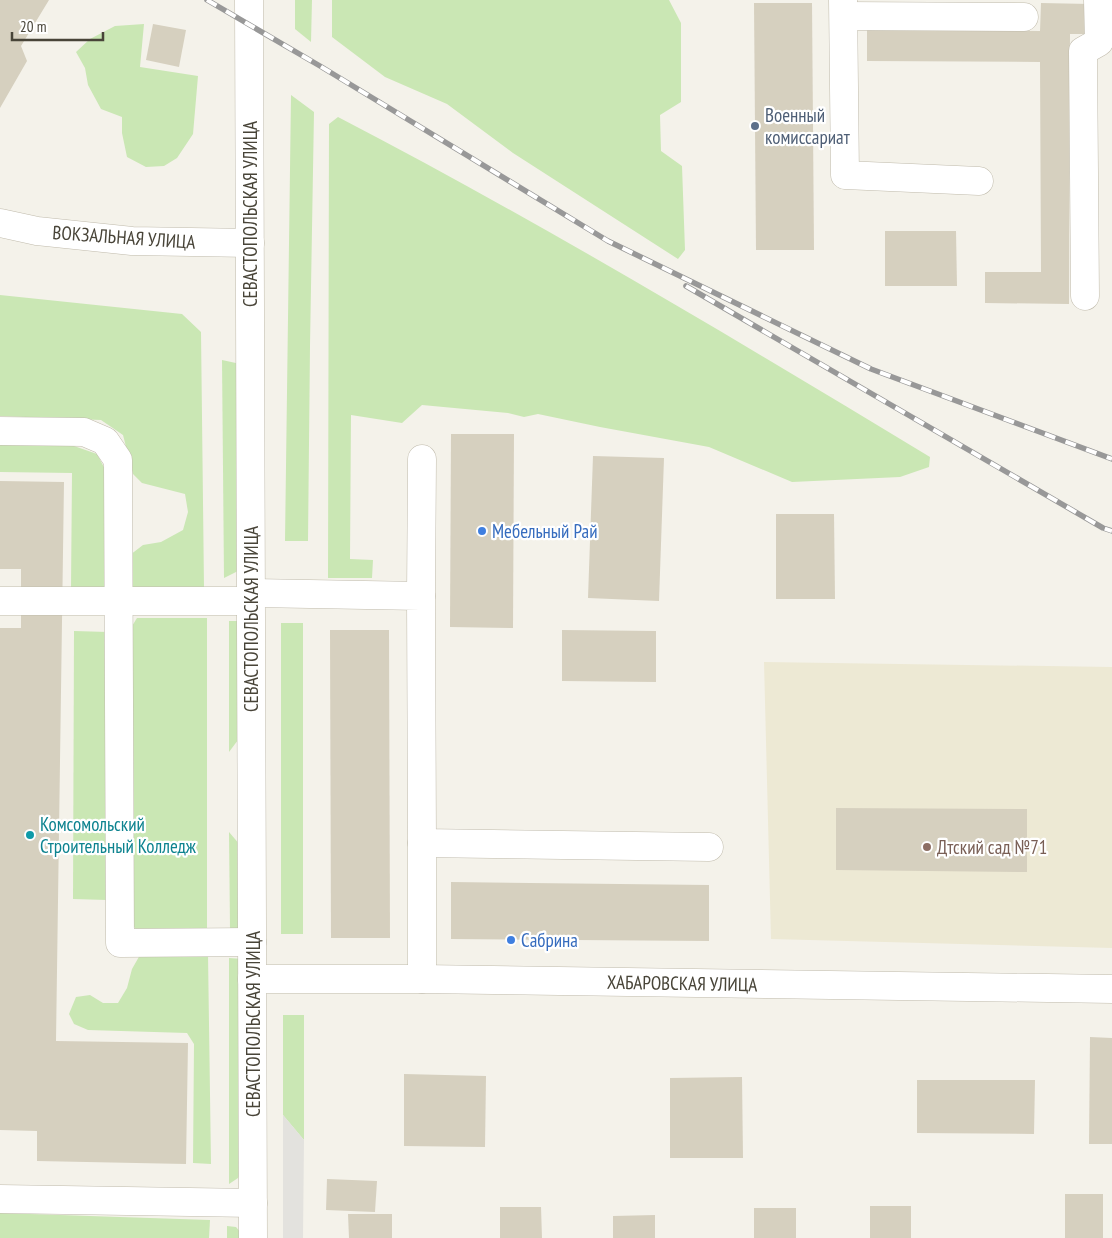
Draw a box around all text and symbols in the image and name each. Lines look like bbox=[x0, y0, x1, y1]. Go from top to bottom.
scale bar bbox=[12, 10, 104, 42]
text: 20 m bbox=[20, 17, 46, 36]
place label: Военный комиссариат bbox=[765, 103, 851, 149]
marker: Военный комиссариат bbox=[749, 120, 761, 132]
street label: СЕВАСТОПОЛЬСКАЯ УЛИЦА bbox=[238, 121, 262, 307]
street label: ВОКЗАЛЬНАЯ УЛИЦА bbox=[52, 220, 196, 254]
place label: Мебельный Рай bbox=[492, 519, 597, 543]
marker: Мебельный Рай bbox=[476, 525, 488, 537]
street label: СЕВАСТОПОЛЬСКАЯ УЛИЦА bbox=[239, 526, 263, 712]
place label: Комсомольский Строительный Колледж bbox=[40, 812, 197, 858]
marker: Комсомольский Строительный Колледж bbox=[24, 829, 36, 841]
place label: Дтский сад №71 bbox=[937, 835, 1047, 859]
marker: Дтский сад №71 bbox=[921, 841, 933, 853]
place label: Сабрина bbox=[521, 928, 578, 952]
street label: СЕВАСТОПОЛЬСКАЯ УЛИЦА bbox=[241, 931, 265, 1117]
marker: Сабрина bbox=[505, 934, 517, 946]
street label: ХАБАРОВСКАЯ УЛИЦА bbox=[607, 970, 757, 996]

